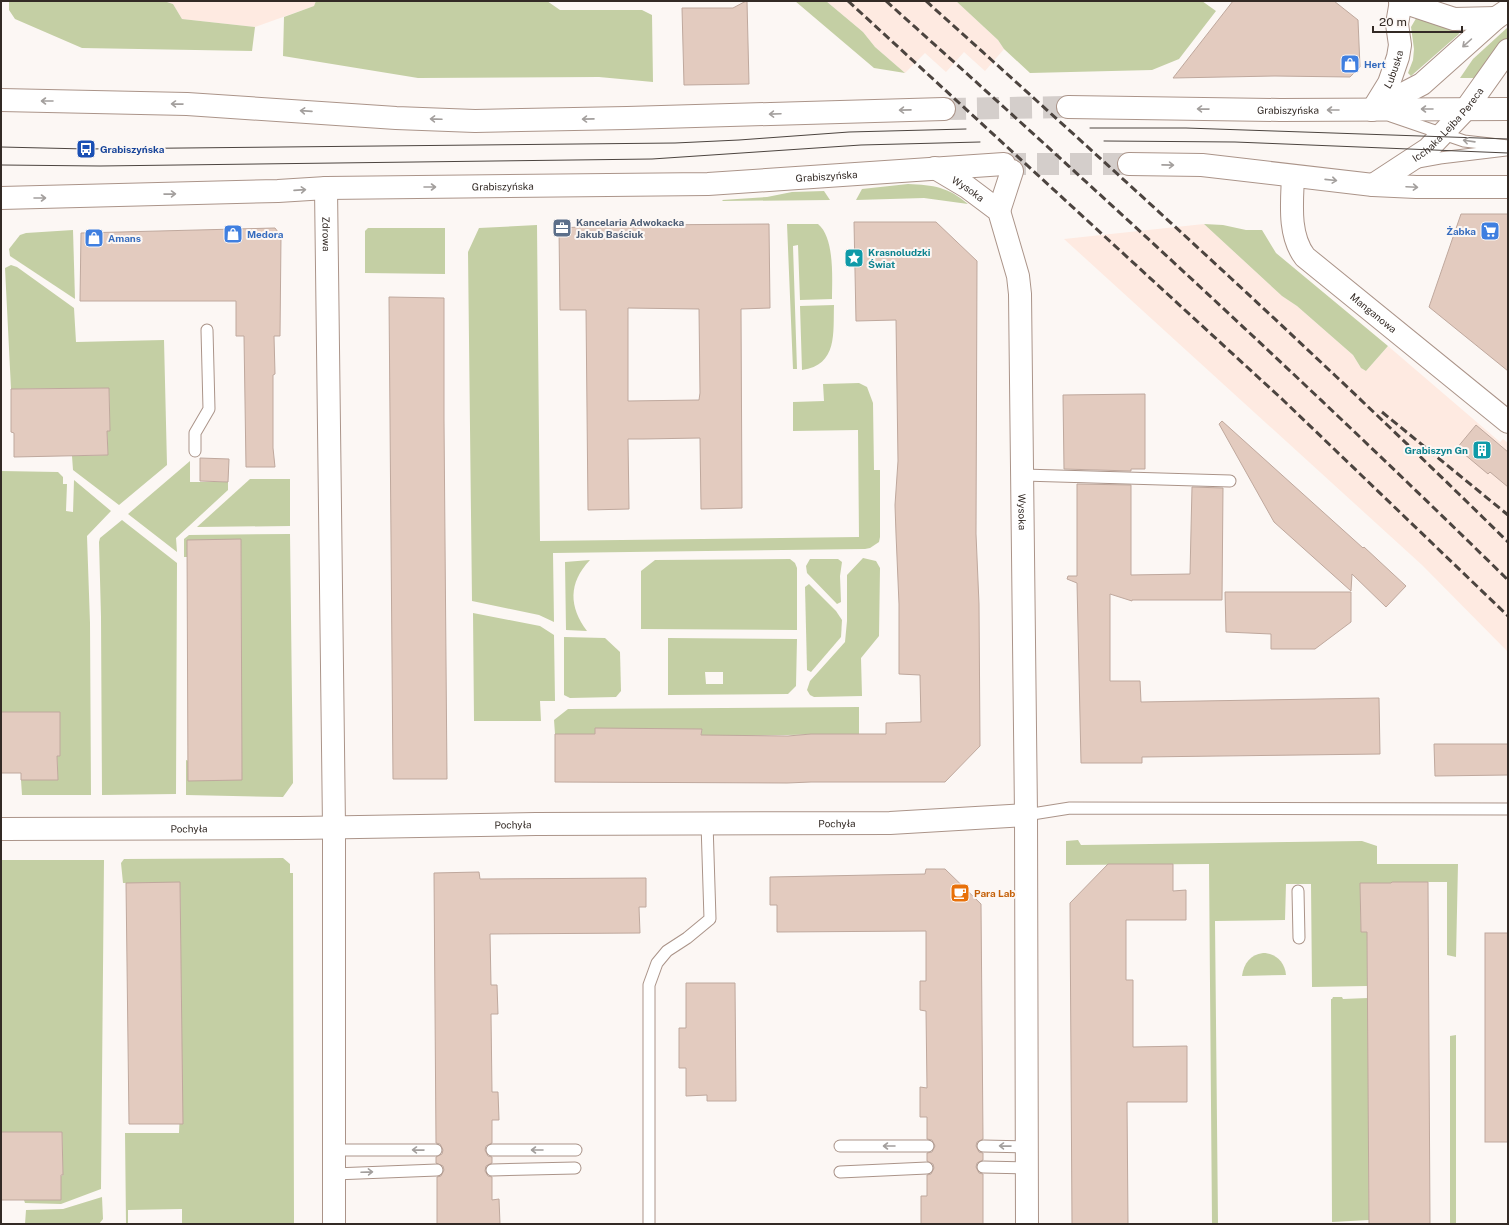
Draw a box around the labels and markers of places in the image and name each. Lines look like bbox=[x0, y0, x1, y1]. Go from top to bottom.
shop icon: Hert bbox=[1339, 53, 1361, 75]
place label: Hert bbox=[1364, 58, 1386, 70]
bus stop icon: Grabiszyńska bbox=[75, 138, 97, 160]
place label: Grabiszyńska bbox=[100, 143, 165, 155]
place label: Kancelaria Adwokacka Jakub Baściuk bbox=[576, 216, 685, 240]
office icon: Kancelaria Adwokacka Jakub Baściuk bbox=[551, 217, 573, 239]
supermarket icon: Żabka bbox=[1479, 220, 1501, 242]
shop icon: Medora bbox=[222, 223, 244, 245]
place label: Żabka bbox=[1446, 225, 1476, 237]
shop icon: Amans bbox=[83, 227, 105, 249]
place label: Medora bbox=[247, 228, 284, 240]
place label: Amans bbox=[108, 232, 141, 244]
place label: Krasnoludzki Świat bbox=[868, 246, 931, 270]
place icon: Krasnoludzki Świat bbox=[843, 247, 865, 269]
building icon: Grabiszyn Gn bbox=[1471, 439, 1493, 461]
place label: Grabiszyn Gn bbox=[1404, 444, 1468, 456]
cafe icon: Para Lab bbox=[949, 882, 971, 904]
place label: Para Lab bbox=[974, 887, 1015, 899]

